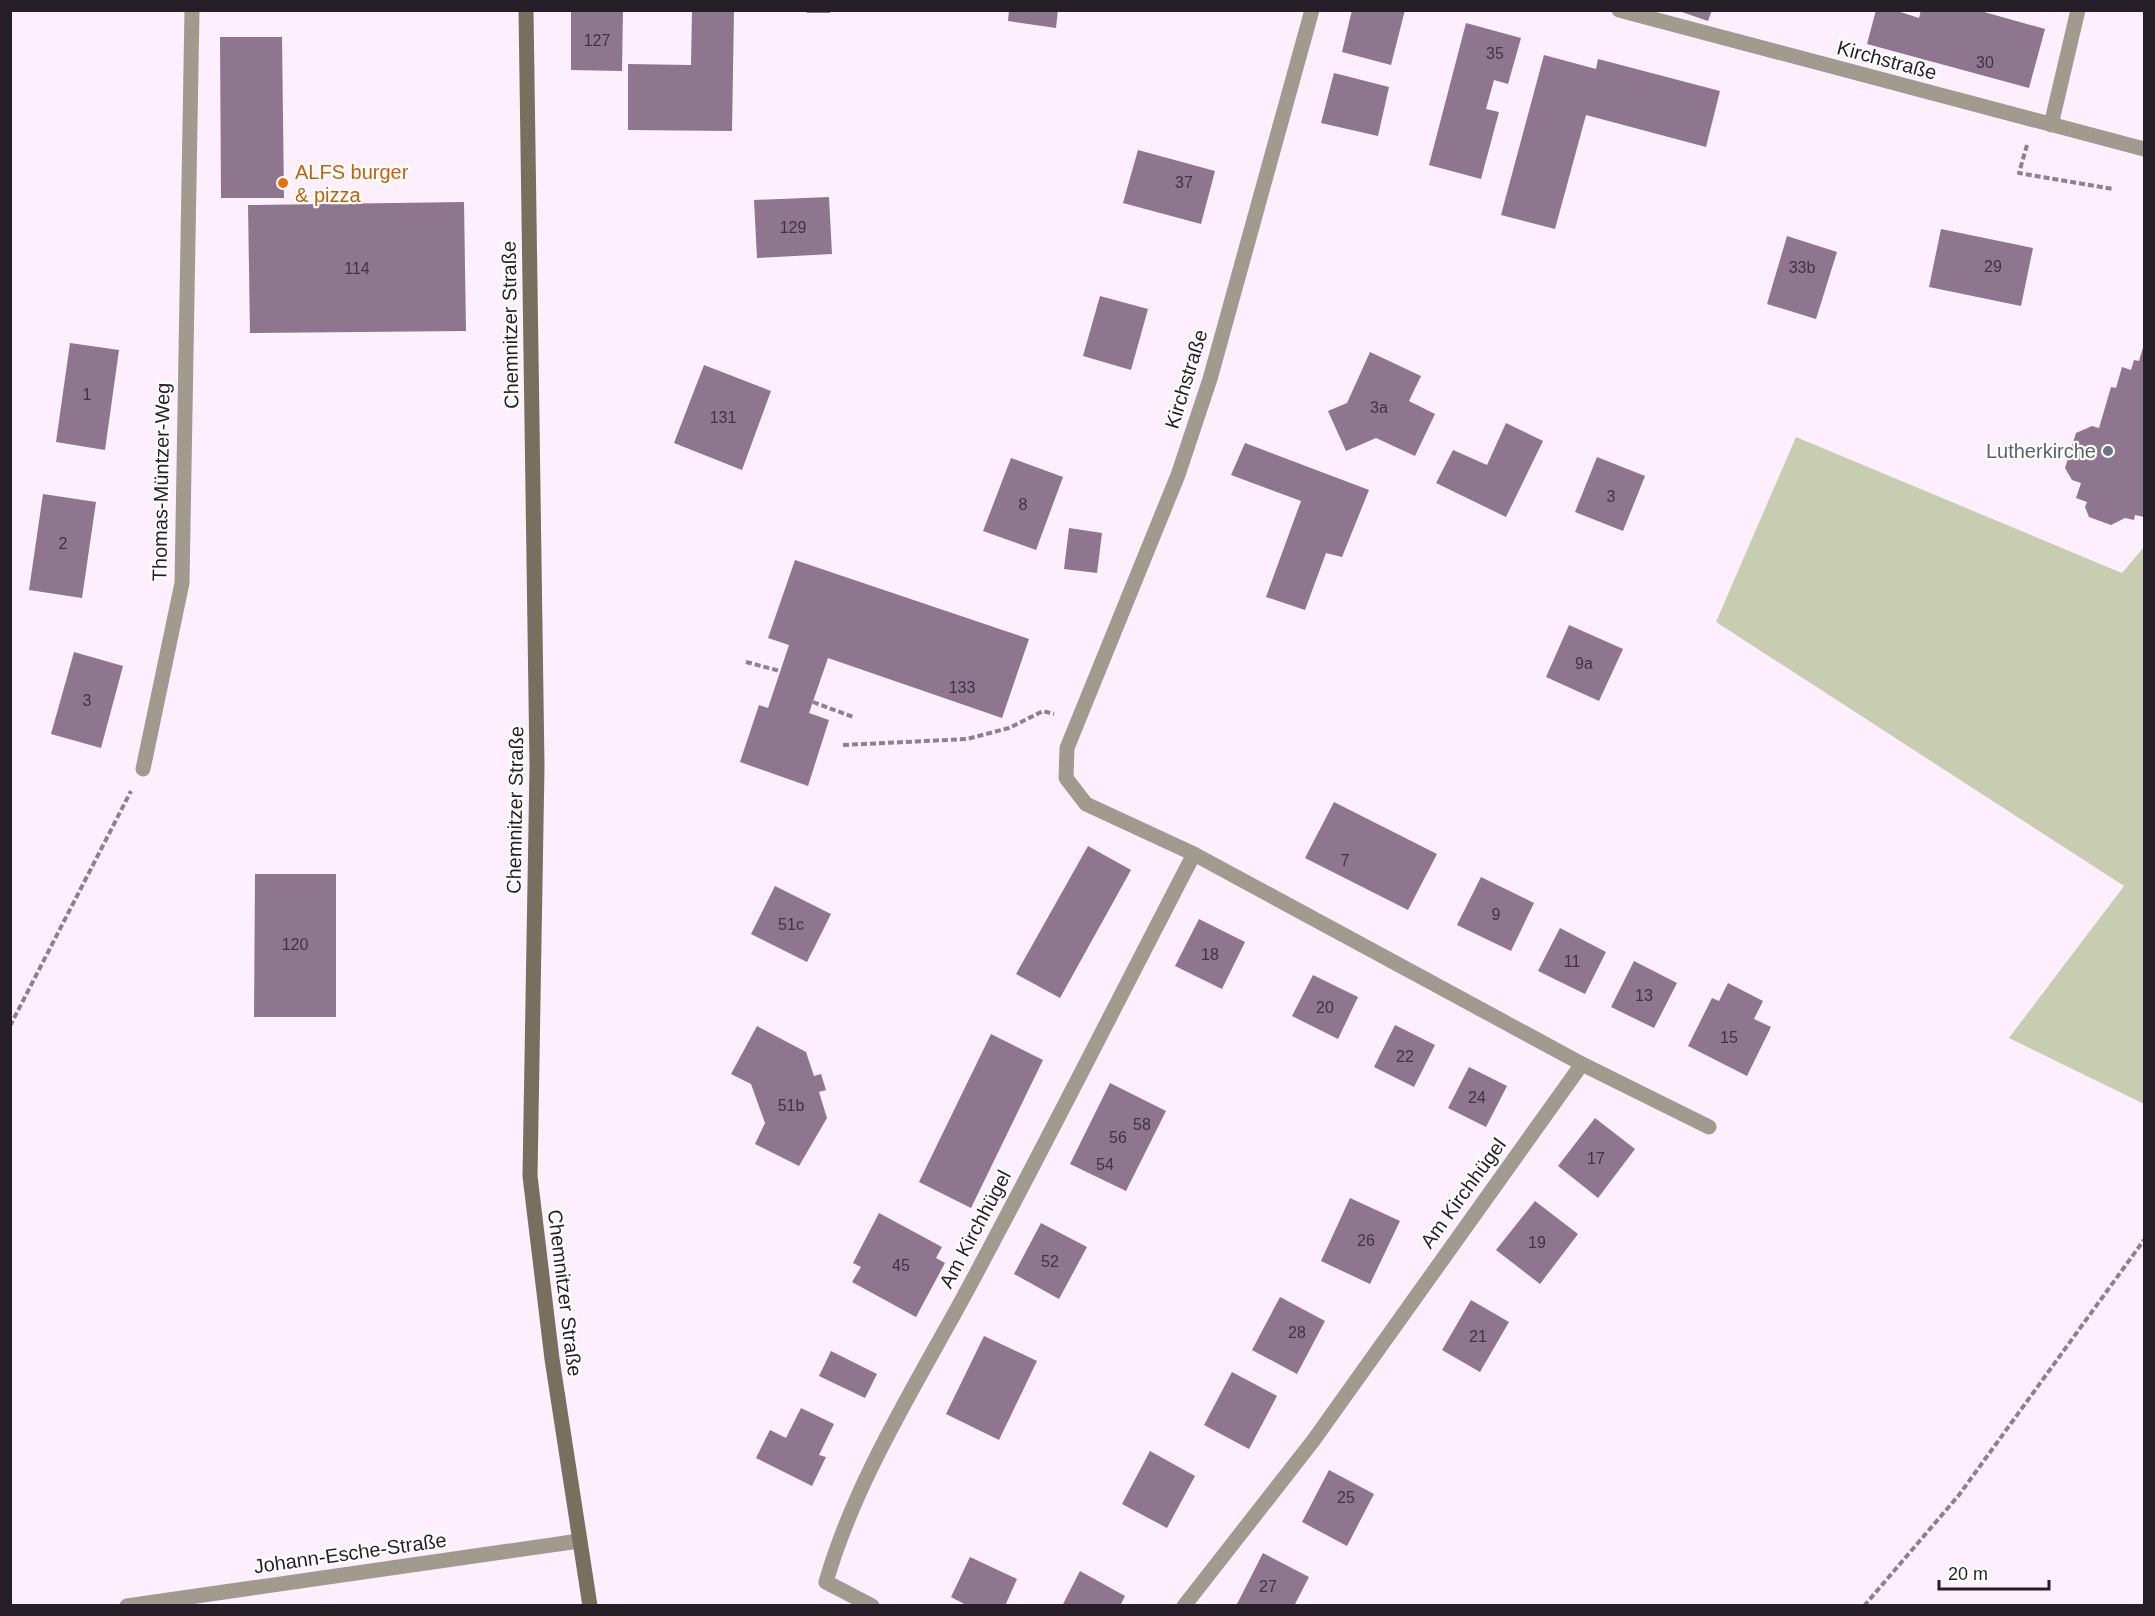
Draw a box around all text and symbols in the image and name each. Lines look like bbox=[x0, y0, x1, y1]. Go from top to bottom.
house number: 127 bbox=[584, 32, 610, 49]
street label: Kirchstraße bbox=[1835, 36, 1939, 84]
house number: 35 bbox=[1486, 45, 1504, 62]
house number: 30 bbox=[1976, 54, 1994, 71]
place label: ALFS burger & pizza bbox=[295, 161, 409, 206]
house number: 37 bbox=[1175, 174, 1193, 191]
marker: ALFS burger & pizza bbox=[276, 176, 290, 190]
house number: 129 bbox=[780, 219, 806, 236]
street label: Chemnitzer Straße bbox=[498, 241, 522, 409]
house number: 29 bbox=[1984, 258, 2002, 275]
house number: 33b bbox=[1789, 259, 1815, 276]
house number: 114 bbox=[344, 260, 370, 277]
street label: Kirchstraße bbox=[1161, 327, 1211, 431]
street label: Thomas-Müntzer-Weg bbox=[148, 383, 174, 581]
house number: 1 bbox=[83, 386, 92, 403]
house number: 3a bbox=[1370, 399, 1388, 416]
house number: 131 bbox=[710, 409, 736, 426]
place label: Lutherkirche bbox=[1986, 440, 2096, 462]
marker: Lutherkirche bbox=[2101, 444, 2115, 458]
house number: 3 bbox=[1607, 488, 1616, 505]
house number: 8 bbox=[1019, 496, 1028, 513]
house number: 2 bbox=[59, 535, 68, 552]
house number: 9a bbox=[1575, 655, 1593, 672]
house number: 133 bbox=[949, 679, 975, 696]
house number: 3 bbox=[83, 692, 92, 709]
street label: Chemnitzer Straße bbox=[503, 726, 527, 894]
house number: 7 bbox=[1341, 852, 1350, 869]
house number: 9 bbox=[1492, 906, 1501, 923]
house number: 51c bbox=[778, 916, 804, 933]
house number: 120 bbox=[282, 936, 308, 953]
house number: 18 bbox=[1201, 946, 1219, 963]
house number: 11 bbox=[1564, 953, 1580, 970]
house number: 13 bbox=[1635, 987, 1653, 1004]
house number: 20 bbox=[1316, 999, 1334, 1016]
house number: 15 bbox=[1720, 1029, 1738, 1046]
house number: 22 bbox=[1396, 1048, 1414, 1065]
house number: 24 bbox=[1468, 1089, 1486, 1106]
house number: 51b bbox=[778, 1097, 804, 1114]
house number: 58 bbox=[1133, 1116, 1151, 1133]
house number: 56 bbox=[1109, 1129, 1127, 1146]
street label: Am Kirchhügel bbox=[1416, 1134, 1510, 1252]
house number: 17 bbox=[1587, 1150, 1605, 1167]
house number: 54 bbox=[1096, 1156, 1114, 1173]
street label: Am Kirchhügel bbox=[935, 1166, 1015, 1292]
street label: Chemnitzer Straße bbox=[544, 1208, 586, 1378]
house number: 26 bbox=[1357, 1232, 1375, 1249]
house number: 19 bbox=[1528, 1234, 1546, 1251]
house number: 52 bbox=[1041, 1253, 1059, 1270]
house number: 45 bbox=[892, 1257, 910, 1274]
house number: 28 bbox=[1288, 1324, 1306, 1341]
house number: 21 bbox=[1469, 1328, 1487, 1345]
house number: 25 bbox=[1337, 1489, 1355, 1506]
street label: Johann-Esche-Straße bbox=[252, 1529, 448, 1577]
scale bar bbox=[1939, 1553, 2048, 1591]
text: 20 m bbox=[1948, 1564, 1988, 1584]
house number: 27 bbox=[1259, 1578, 1277, 1595]

